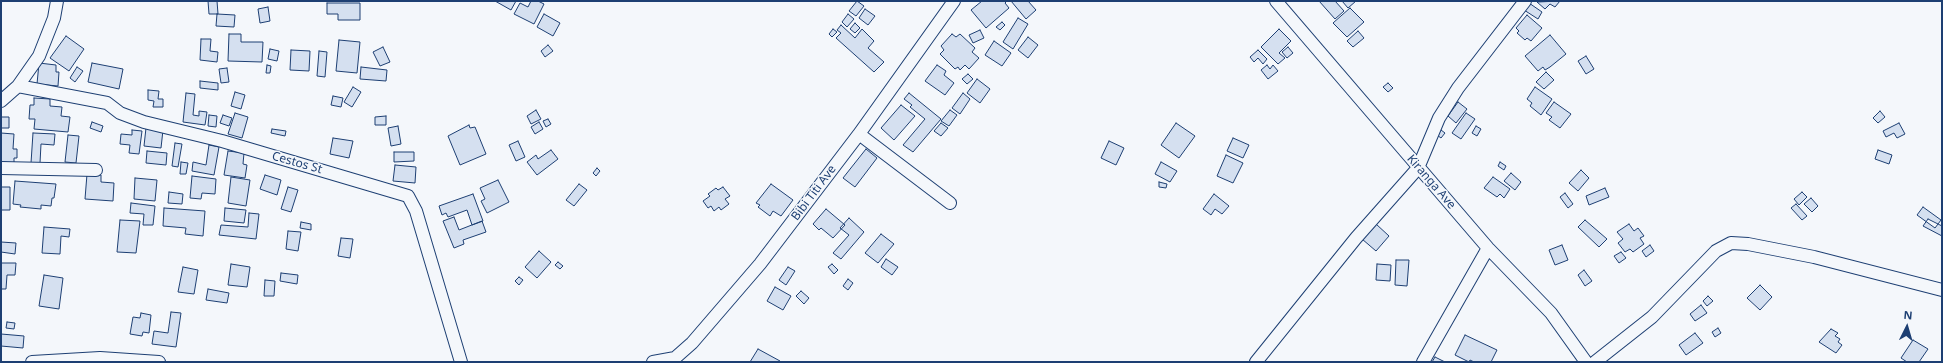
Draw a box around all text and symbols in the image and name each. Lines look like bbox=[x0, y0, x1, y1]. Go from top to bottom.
street label: Cestos St bbox=[270, 149, 324, 177]
street label: Kiranga Ave bbox=[1404, 152, 1458, 212]
street label: Bibi Titi Ave bbox=[789, 163, 839, 223]
north arrow bbox=[1887, 307, 1927, 347]
text: N bbox=[1903, 307, 1913, 322]

